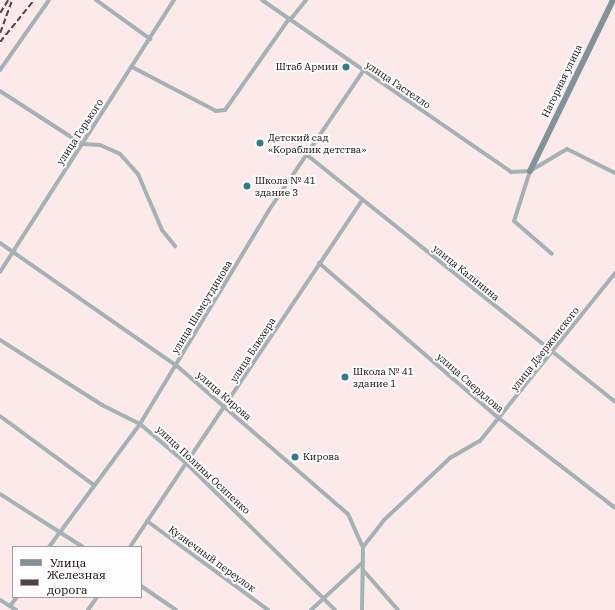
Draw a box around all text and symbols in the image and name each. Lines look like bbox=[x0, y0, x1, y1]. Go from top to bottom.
street label: Нагорная улица bbox=[539, 43, 585, 119]
street label: улица Гастелло bbox=[363, 59, 433, 111]
place label: Штаб Армии bbox=[276, 61, 338, 73]
marker: Штаб Армии bbox=[341, 62, 351, 72]
street label: улица Горького bbox=[54, 97, 106, 167]
place label: Детский сад «Кораблик детства» bbox=[268, 131, 366, 154]
marker: Детский сад «Кораблик детства» bbox=[255, 138, 265, 148]
place label: Школа № 41 здание 3 bbox=[255, 174, 316, 198]
marker: Школа № 41 здание 3 bbox=[242, 181, 252, 191]
street label: улица Калинина bbox=[430, 242, 502, 304]
street label: улица Шамсутдинова bbox=[169, 258, 235, 356]
street label: улица Дзержинского bbox=[508, 305, 582, 393]
street label: улица Блюхера bbox=[228, 315, 278, 385]
street label: улица Свердлова bbox=[434, 351, 506, 415]
place label: Школа № 41 здание 1 bbox=[353, 365, 414, 388]
street label: улица Кирова bbox=[194, 369, 254, 423]
marker: Школа № 41 здание 1 bbox=[340, 372, 350, 382]
street label: улица Полины Осипенко bbox=[154, 423, 252, 517]
place label: Кирова bbox=[303, 451, 339, 463]
marker: Кирова bbox=[290, 452, 300, 462]
street label: Кузнечный переулок bbox=[166, 523, 258, 595]
legend bbox=[12, 546, 142, 598]
text: Улица bbox=[50, 555, 86, 570]
text: Железная дорога bbox=[47, 567, 106, 597]

